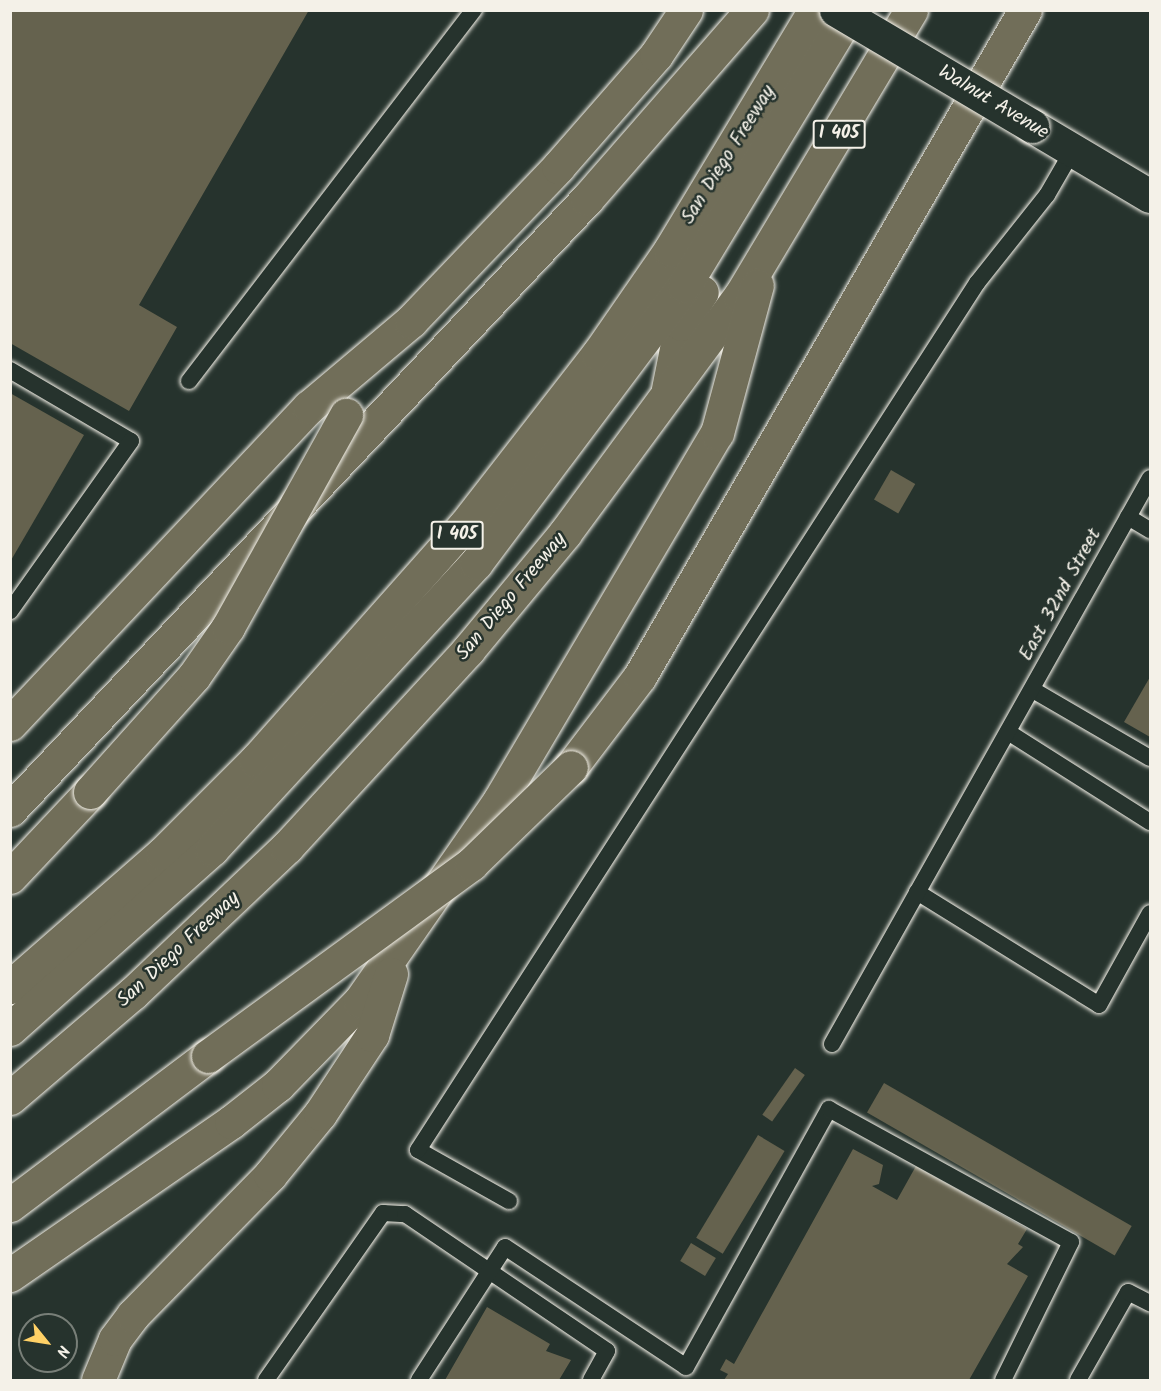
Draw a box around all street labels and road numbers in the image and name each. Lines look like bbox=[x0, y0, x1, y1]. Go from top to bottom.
street label: Walnut Avenue bbox=[933, 61, 1053, 145]
street label: San Diego Freeway bbox=[677, 81, 781, 229]
road number: I 405 bbox=[812, 119, 866, 149]
road number: I 405 bbox=[430, 520, 484, 550]
street label: East 32nd Street bbox=[1015, 525, 1107, 665]
street label: San Diego Freeway bbox=[452, 528, 572, 666]
street label: San Diego Freeway bbox=[113, 887, 245, 1013]

